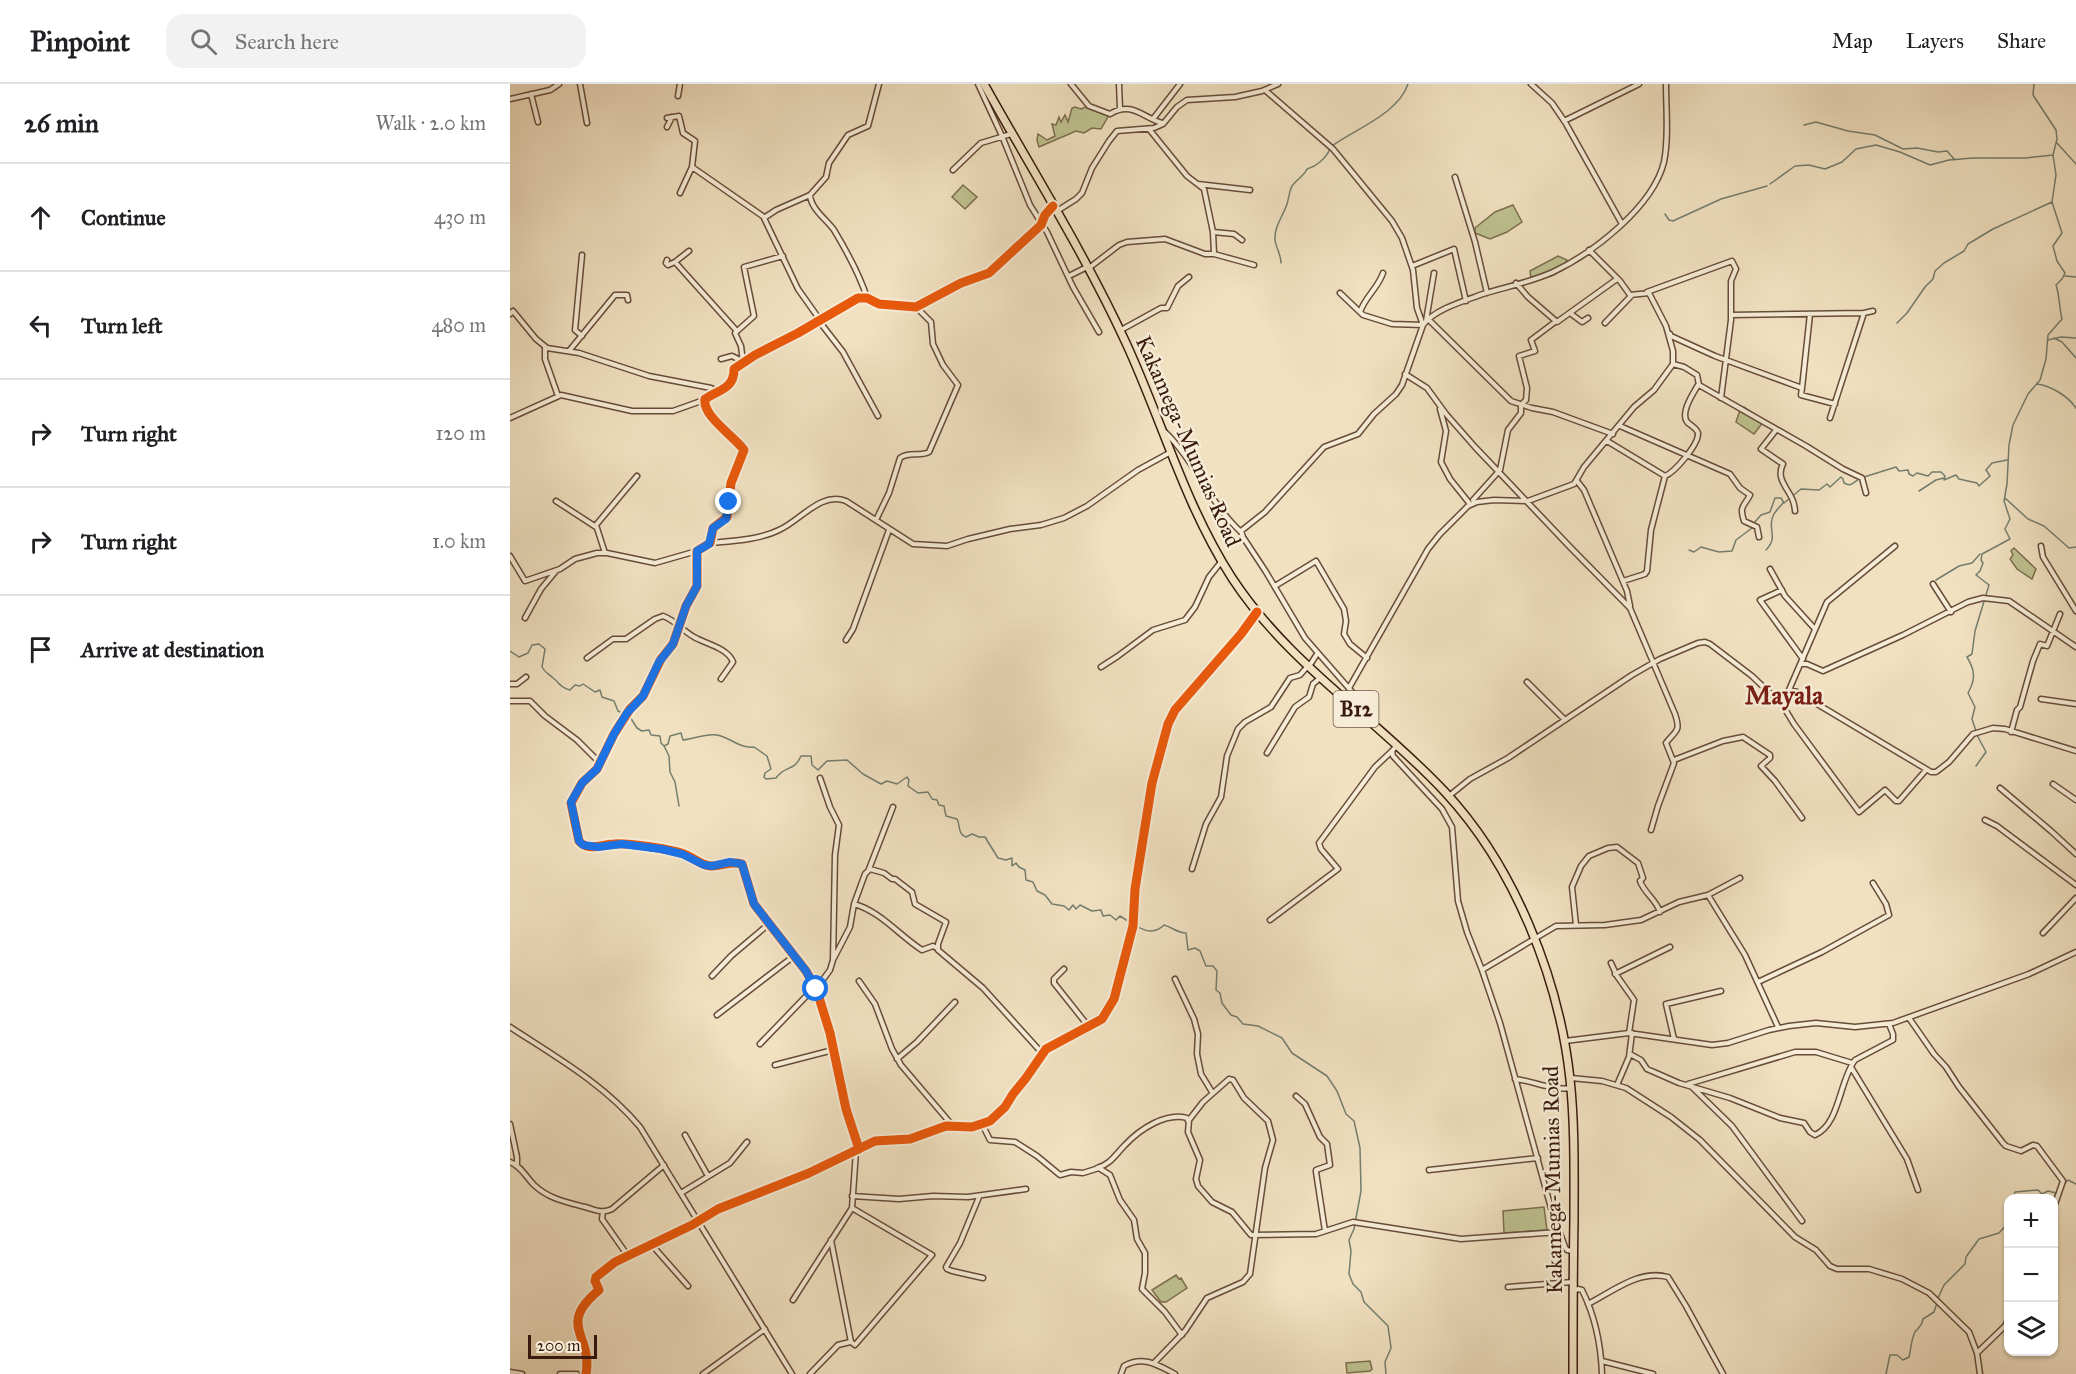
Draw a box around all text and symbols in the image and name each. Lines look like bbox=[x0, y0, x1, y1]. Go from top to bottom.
search box bbox=[166, 14, 586, 68]
text: Pinpoint bbox=[30, 24, 130, 59]
icon: search bbox=[187, 25, 220, 58]
text: Search here bbox=[235, 28, 339, 55]
text: Map bbox=[1832, 28, 1873, 54]
text: Layers bbox=[1906, 28, 1964, 54]
text: Share bbox=[1997, 28, 2046, 54]
text: 26 min bbox=[24, 107, 99, 139]
text: Walk · 2.0 km bbox=[375, 111, 486, 135]
icon: ahead bbox=[24, 201, 57, 234]
text: Continue bbox=[81, 204, 166, 231]
text: 430 m bbox=[434, 205, 486, 229]
icon: left bbox=[24, 309, 57, 342]
text: Turn left bbox=[81, 312, 163, 339]
text: 480 m bbox=[431, 313, 486, 337]
street label: Kakamega-Mumias Road bbox=[1130, 331, 1247, 551]
icon: right bbox=[24, 417, 57, 450]
text: Turn right bbox=[81, 420, 177, 447]
text: 120 m bbox=[435, 421, 486, 445]
route end bbox=[715, 488, 741, 514]
icon: right bbox=[24, 525, 57, 558]
text: Turn right bbox=[81, 528, 177, 555]
text: 1.0 km bbox=[432, 529, 486, 553]
icon: arrive bbox=[24, 633, 57, 666]
text: Arrive at destination bbox=[81, 636, 264, 663]
district label: Mayala bbox=[1745, 679, 1824, 711]
road number: B12 bbox=[1334, 691, 1378, 727]
route start bbox=[802, 975, 828, 1001]
street label: Kakamega-Mumias Road bbox=[1537, 1066, 1568, 1294]
map controls bbox=[2004, 1194, 2058, 1356]
button: + bbox=[2004, 1194, 2058, 1248]
button: − bbox=[2004, 1248, 2058, 1302]
button: layers bbox=[2004, 1302, 2058, 1356]
scale bar bbox=[528, 1332, 597, 1360]
text: 200 m bbox=[537, 1336, 580, 1355]

